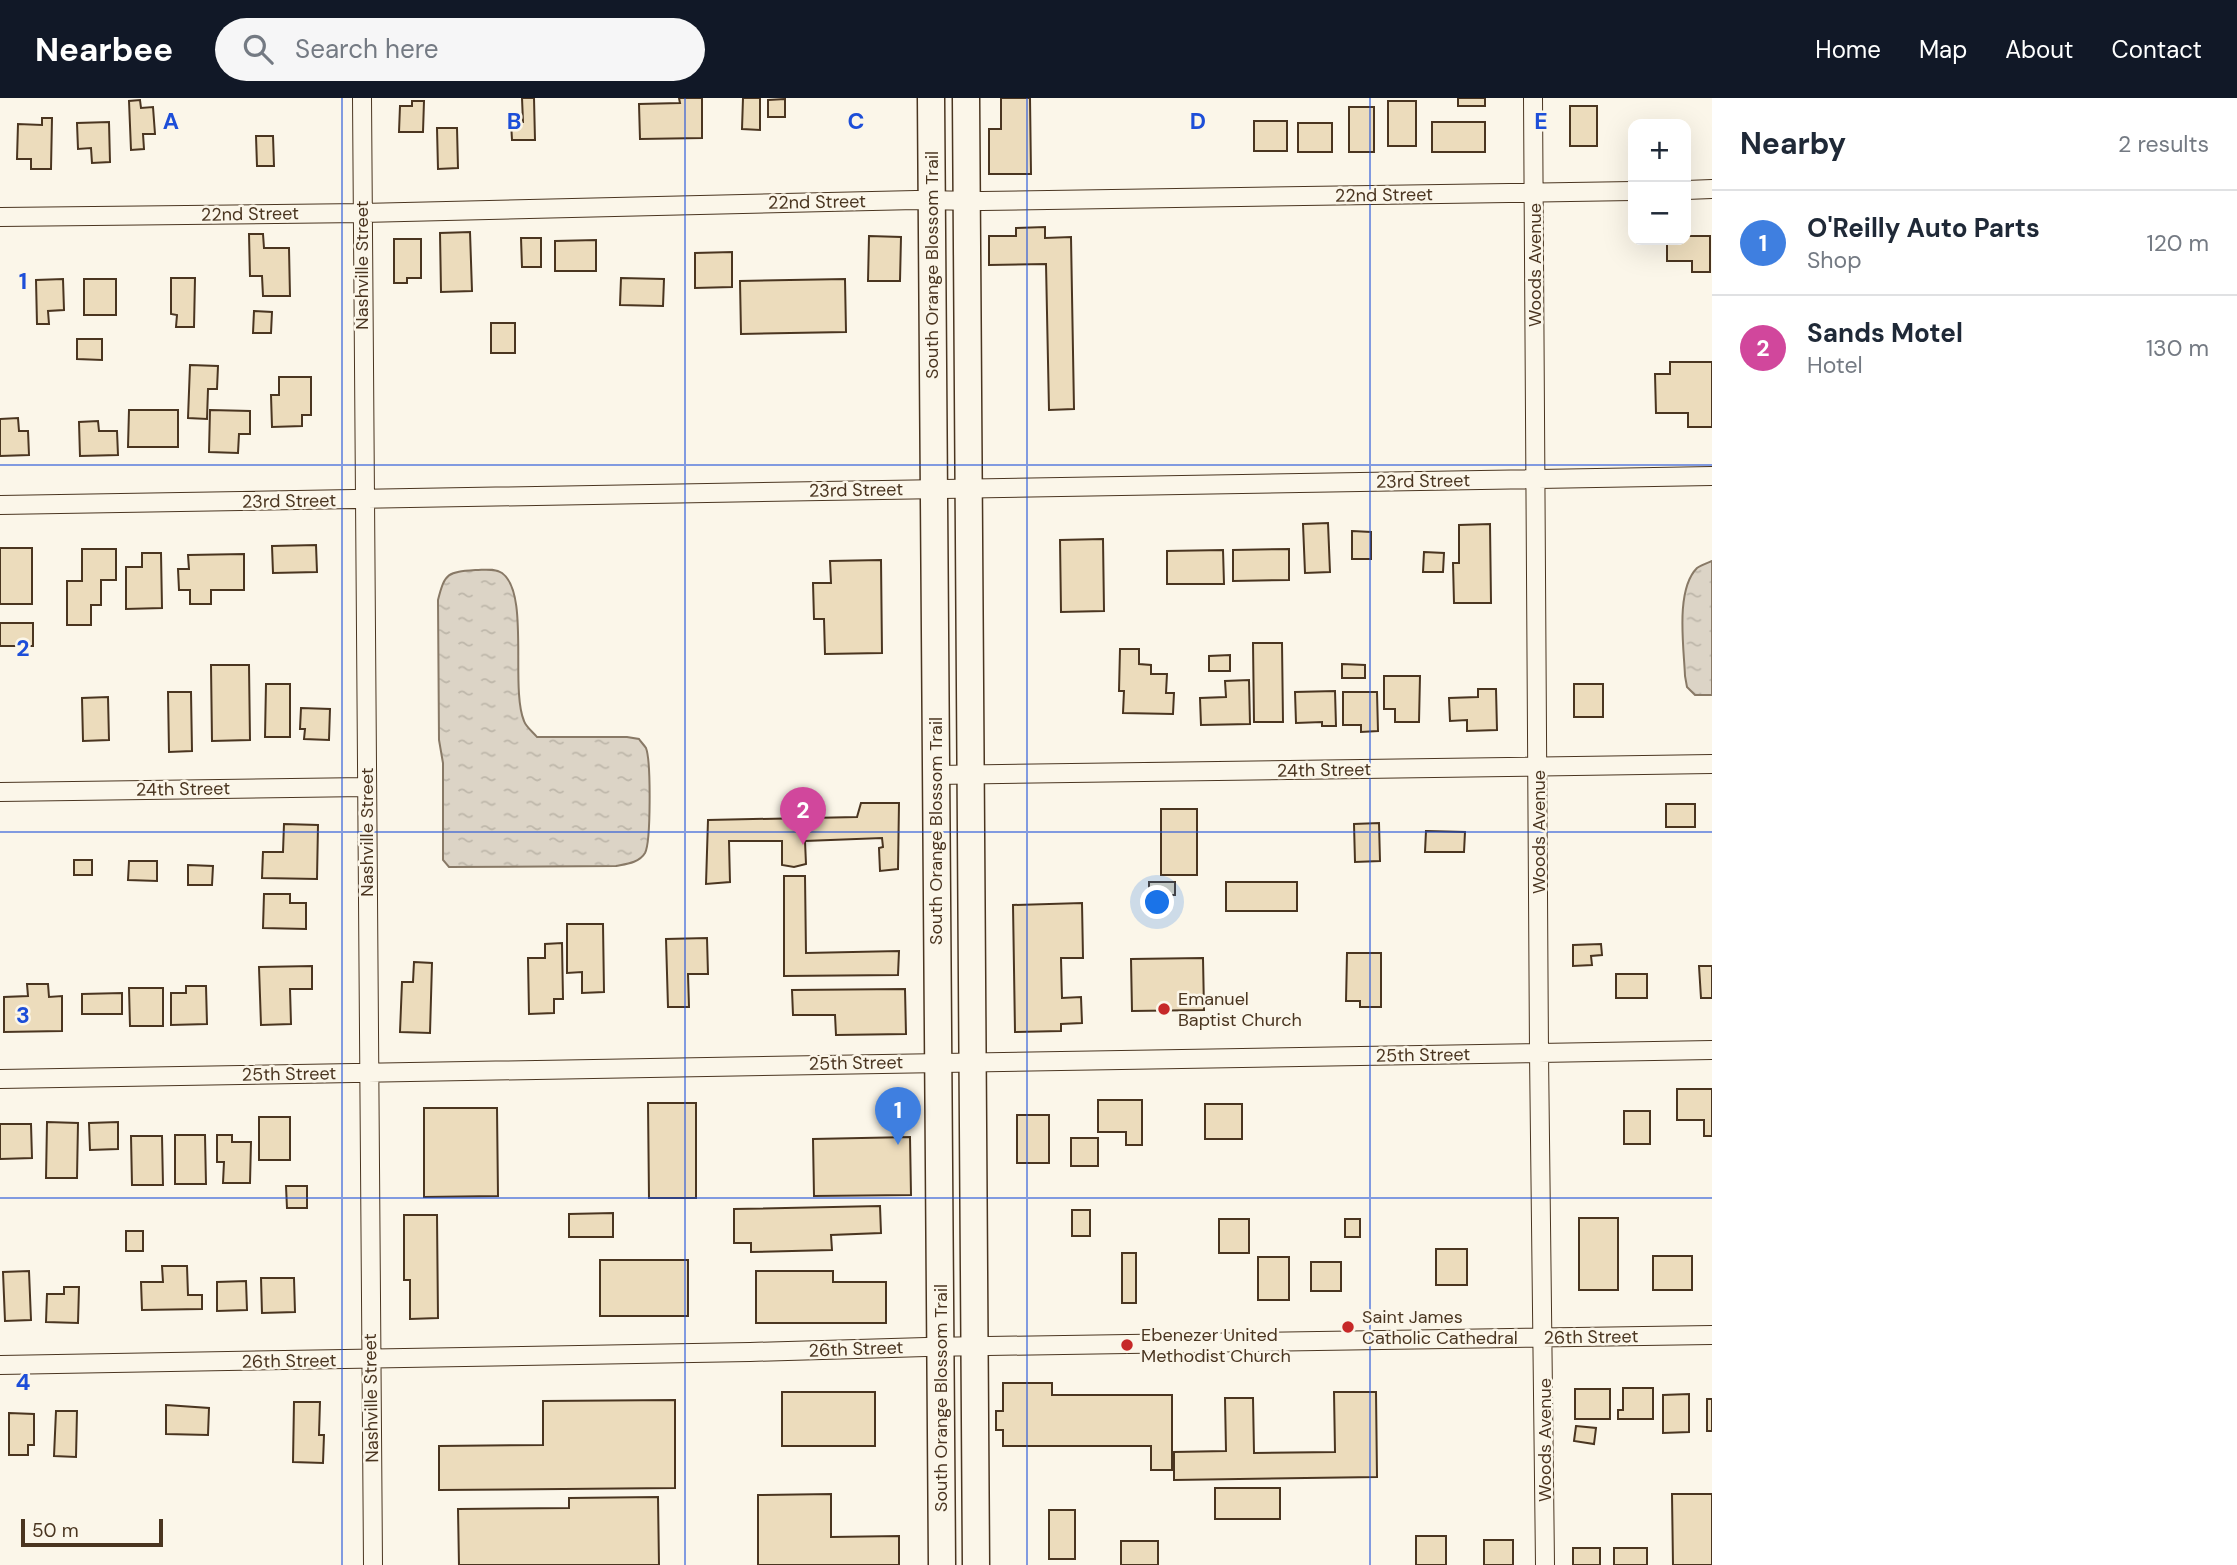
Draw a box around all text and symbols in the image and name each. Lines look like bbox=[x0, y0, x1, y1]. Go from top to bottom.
search box bbox=[215, 18, 705, 81]
text: Nearbee bbox=[35, 28, 173, 71]
icon: search bbox=[239, 30, 277, 68]
text: Search here bbox=[295, 32, 439, 66]
text: Home bbox=[1815, 34, 1881, 65]
text: Map bbox=[1919, 34, 1967, 65]
text: About bbox=[2005, 34, 2074, 65]
text: Contact bbox=[2112, 34, 2202, 65]
text: A bbox=[163, 106, 179, 136]
text: B bbox=[507, 106, 521, 136]
text: C bbox=[848, 106, 864, 136]
text: D bbox=[1190, 106, 1206, 136]
text: E bbox=[1534, 106, 1548, 136]
map controls bbox=[1628, 119, 1691, 245]
button: + bbox=[1628, 119, 1691, 182]
text: Nearby bbox=[1740, 124, 1846, 163]
text: 2 results bbox=[2118, 129, 2209, 159]
street label: South Orange Blossom Trail bbox=[920, 151, 944, 379]
street label: 22nd Street bbox=[1335, 182, 1433, 208]
button: − bbox=[1628, 182, 1691, 245]
street label: 22nd Street bbox=[768, 189, 866, 215]
street label: Nashville Street bbox=[350, 200, 374, 330]
street label: 22nd Street bbox=[201, 201, 299, 227]
street label: Woods Avenue bbox=[1523, 203, 1547, 327]
text: O'Reilly Auto Parts bbox=[1807, 211, 2040, 245]
text: 1 bbox=[1759, 228, 1767, 258]
text: 120 m bbox=[2146, 228, 2209, 258]
text: Shop bbox=[1807, 245, 1862, 275]
text: 1 bbox=[19, 266, 27, 296]
text: Sands Motel bbox=[1807, 316, 1963, 350]
text: 2 bbox=[1756, 333, 1770, 363]
text: 130 m bbox=[2146, 333, 2209, 363]
text: Hotel bbox=[1807, 350, 1863, 380]
street label: 23rd Street bbox=[1376, 468, 1470, 494]
street label: 23rd Street bbox=[809, 477, 903, 503]
street label: 23rd Street bbox=[242, 488, 336, 514]
text: 2 bbox=[16, 633, 30, 663]
street label: South Orange Blossom Trail bbox=[924, 717, 948, 945]
street label: 24th Street bbox=[1277, 757, 1371, 783]
street label: Nashville Street bbox=[355, 767, 379, 897]
street label: Woods Avenue bbox=[1527, 770, 1551, 894]
street label: 24th Street bbox=[136, 776, 230, 802]
pin: 2 bbox=[780, 787, 826, 845]
your location bbox=[1140, 885, 1174, 919]
place label: Emanuel Baptist Church bbox=[1178, 987, 1302, 1032]
text: 3 bbox=[16, 1000, 30, 1030]
marker: Emanuel Baptist Church bbox=[1156, 1001, 1172, 1017]
street label: 25th Street bbox=[1376, 1042, 1470, 1068]
street label: 25th Street bbox=[809, 1050, 903, 1076]
street label: 25th Street bbox=[242, 1061, 336, 1087]
pin: 1 bbox=[875, 1087, 921, 1145]
street label: South Orange Blossom Trail bbox=[929, 1284, 953, 1512]
place label: Saint James Catholic Cathedral bbox=[1362, 1305, 1518, 1350]
marker: Saint James Catholic Cathedral bbox=[1340, 1319, 1356, 1335]
place label: Ebenezer United Methodist Church bbox=[1141, 1323, 1291, 1368]
street label: 26th Street bbox=[1543, 1324, 1639, 1350]
street label: Nashville Street bbox=[358, 1333, 384, 1463]
street label: 26th Street bbox=[808, 1335, 904, 1363]
marker: Ebenezer United Methodist Church bbox=[1119, 1337, 1135, 1353]
street label: 26th Street bbox=[241, 1348, 337, 1374]
text: 4 bbox=[16, 1367, 31, 1397]
street label: Woods Avenue bbox=[1533, 1378, 1557, 1502]
scale bar bbox=[21, 1516, 163, 1548]
text: 50 m bbox=[32, 1518, 79, 1543]

